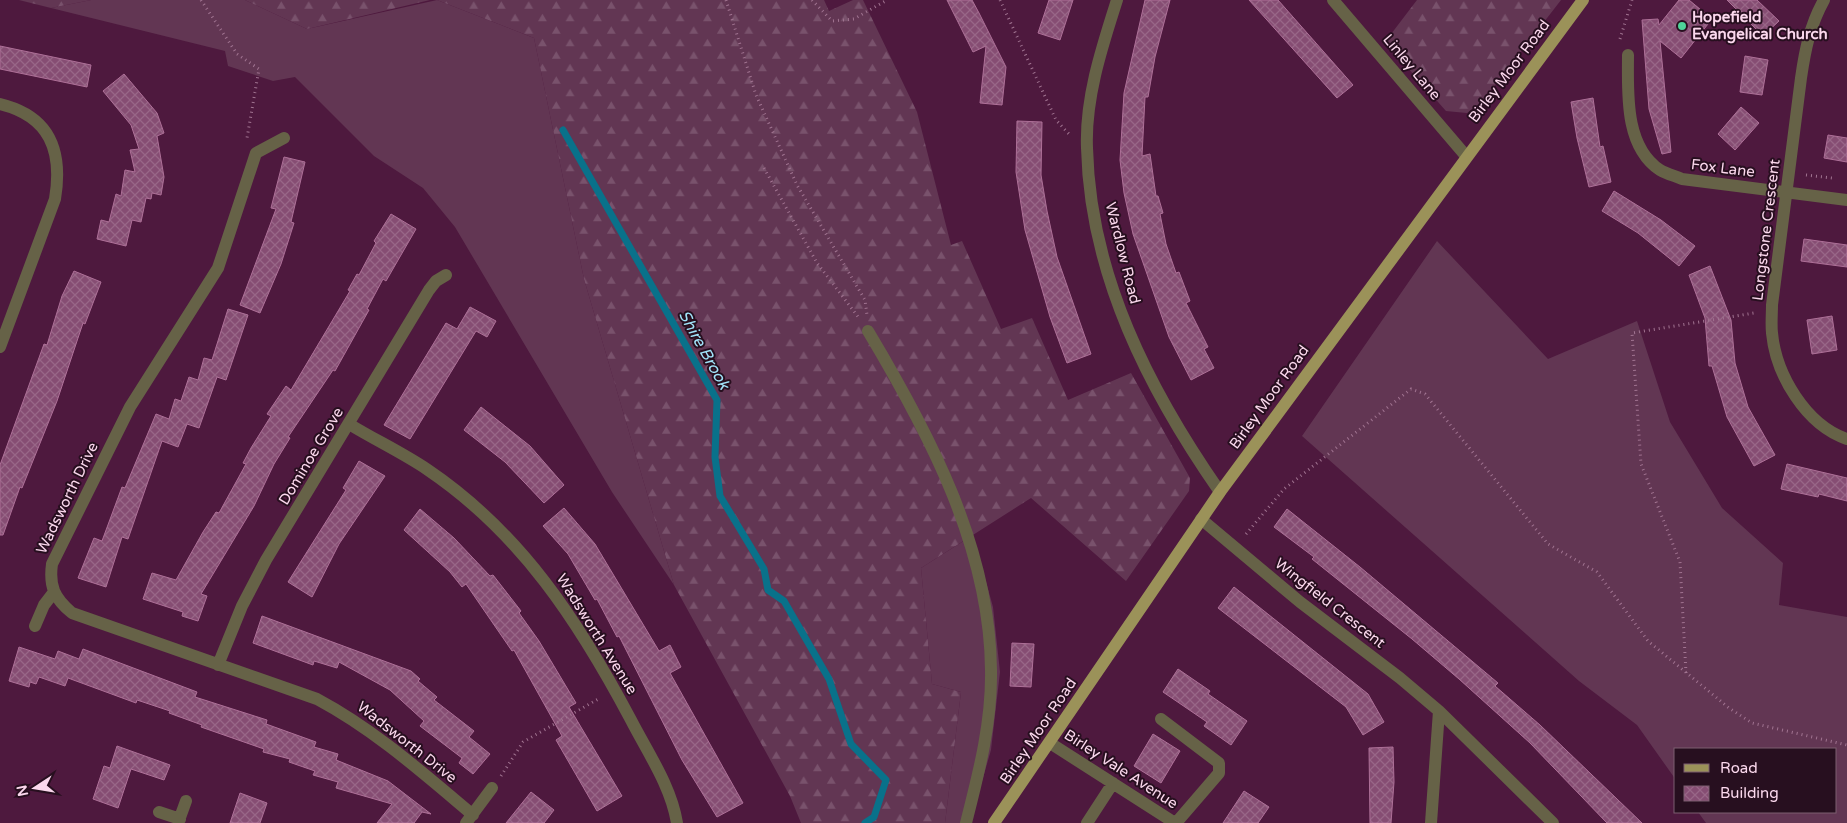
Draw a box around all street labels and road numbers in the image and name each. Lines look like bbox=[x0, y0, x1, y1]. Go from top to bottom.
street label: Birley Moor Road bbox=[1465, 16, 1553, 126]
street label: Linley Lane bbox=[1379, 30, 1445, 104]
street label: Fox Lane bbox=[1690, 155, 1756, 181]
street label: Longstone Crescent bbox=[1748, 158, 1784, 302]
street label: Wardlow Road bbox=[1102, 200, 1144, 306]
street label: Birley Moor Road bbox=[1225, 342, 1313, 452]
street label: Dominoe Grove bbox=[275, 404, 347, 508]
street label: Wadsworth Drive bbox=[32, 439, 102, 557]
street label: Wingfield Crescent bbox=[1271, 554, 1389, 652]
street label: Wadsworth Avenue bbox=[553, 570, 641, 698]
street label: Birley Moor Road bbox=[996, 675, 1080, 787]
street label: Wadsworth Drive bbox=[353, 697, 461, 787]
street label: Birley Vale Avenue bbox=[1061, 726, 1181, 812]

